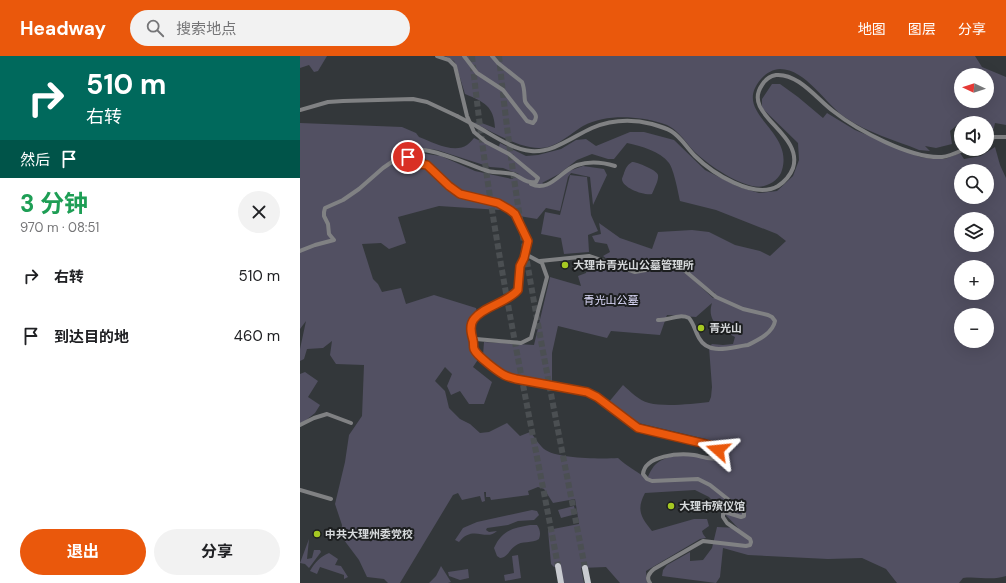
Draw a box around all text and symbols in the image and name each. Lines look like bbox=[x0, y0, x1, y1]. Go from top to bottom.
search box bbox=[130, 10, 410, 46]
text: Headway bbox=[20, 16, 106, 41]
icon: search bbox=[144, 17, 166, 39]
text: 搜索地点 bbox=[176, 19, 236, 39]
text: 地图 bbox=[858, 20, 886, 38]
text: 图层 bbox=[908, 20, 936, 38]
text: 分享 bbox=[958, 20, 986, 38]
text: 510 m bbox=[86, 66, 166, 103]
north arrow bbox=[954, 68, 994, 108]
map controls bbox=[954, 68, 994, 348]
icon: right bbox=[20, 72, 72, 124]
text: 右转 bbox=[86, 105, 122, 129]
button: sound bbox=[954, 116, 994, 156]
pin bbox=[391, 140, 425, 174]
icon: arrive bbox=[397, 146, 419, 168]
icon: arrive bbox=[58, 148, 80, 170]
text: 然后 bbox=[20, 150, 50, 170]
button: search bbox=[954, 164, 994, 204]
text: 3 分钟 bbox=[20, 188, 88, 219]
button: close bbox=[238, 191, 280, 233]
button: layers bbox=[954, 212, 994, 252]
text: 970 m · 08:51 bbox=[20, 219, 99, 236]
place label: 大理市青光山公墓管理所 bbox=[573, 258, 694, 272]
marker: 大理市青光山公墓管理所 bbox=[560, 260, 570, 270]
button: + bbox=[954, 260, 994, 300]
icon: right bbox=[20, 265, 42, 287]
text: 510 m bbox=[239, 266, 280, 286]
text: 右转 bbox=[54, 267, 84, 287]
park label: 青光山公墓 bbox=[584, 293, 639, 307]
button: − bbox=[954, 308, 994, 348]
place label: 青光山 bbox=[709, 321, 742, 335]
marker: 青光山 bbox=[696, 323, 706, 333]
icon: arrive bbox=[20, 325, 42, 347]
text: 460 m bbox=[234, 326, 280, 346]
text: 到达目的地 bbox=[54, 327, 129, 347]
position arrow bbox=[697, 429, 739, 471]
place label: 大理市殡仪馆 bbox=[679, 499, 745, 513]
marker: 大理市殡仪馆 bbox=[666, 501, 676, 511]
place label: 中共大理州委党校 bbox=[325, 527, 413, 541]
button: 退出 bbox=[20, 529, 146, 575]
button: 分享 bbox=[154, 529, 280, 575]
marker: 中共大理州委党校 bbox=[312, 529, 322, 539]

